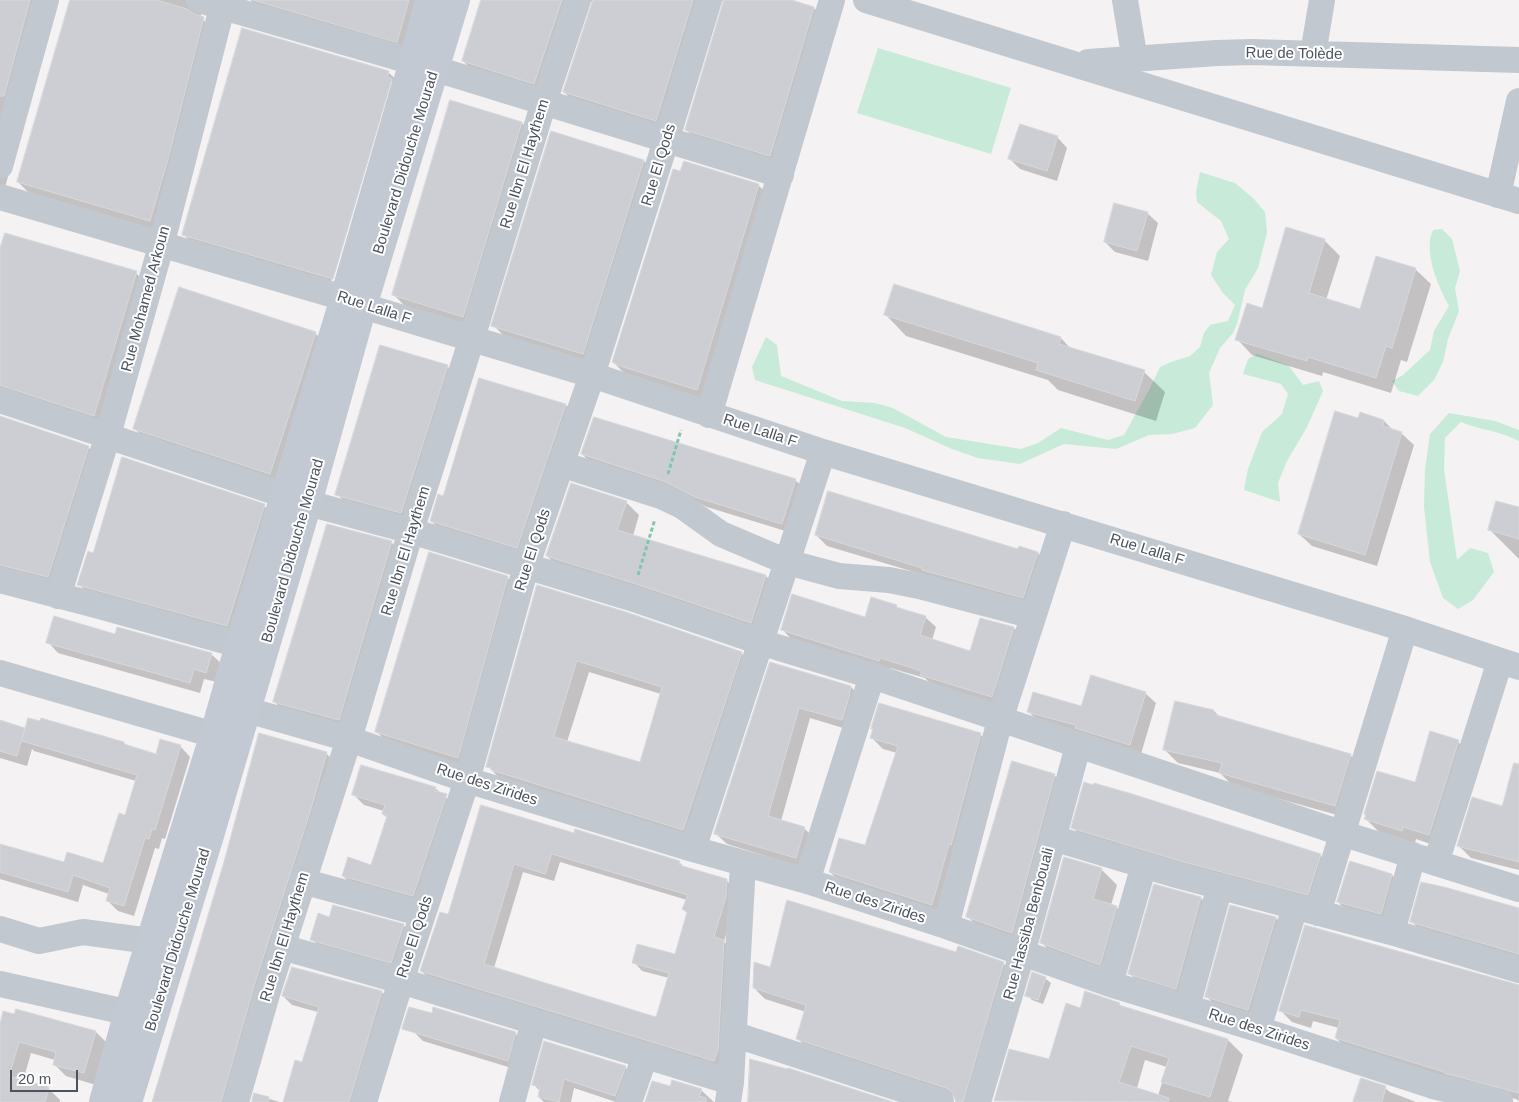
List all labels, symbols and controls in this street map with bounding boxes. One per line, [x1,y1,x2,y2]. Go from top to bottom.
street label: Rue de Tolède [1245,44,1343,64]
street label: Boulevard Didouche Mourad [370,69,442,257]
street label: Rue Ibn El Haythem [497,97,553,231]
street label: Rue El Qods [638,122,680,208]
street label: Rue Mohamed Arkoun [118,224,174,374]
street label: Rue Lalla F [335,288,413,328]
street label: Rue Lalla F [721,411,799,451]
street label: Boulevard Didouche Mourad [258,457,328,645]
street label: Rue Ibn El Haythem [378,484,434,618]
street label: Rue El Qods [511,507,555,593]
street label: Rue Lalla F [1108,530,1186,570]
street label: Rue des Zirides [434,760,540,810]
street label: Boulevard Didouche Mourad [142,846,214,1034]
street label: Rue Hassiba Benbouali [1000,846,1058,1002]
street label: Rue Ibn El Haythem [257,870,313,1004]
street label: Rue des Zirides [822,878,928,928]
street label: Rue El Qods [393,894,437,980]
street label: Rue des Zirides [1206,1005,1312,1055]
scale bar [12,1060,80,1092]
text: 20 m [18,1070,51,1087]

